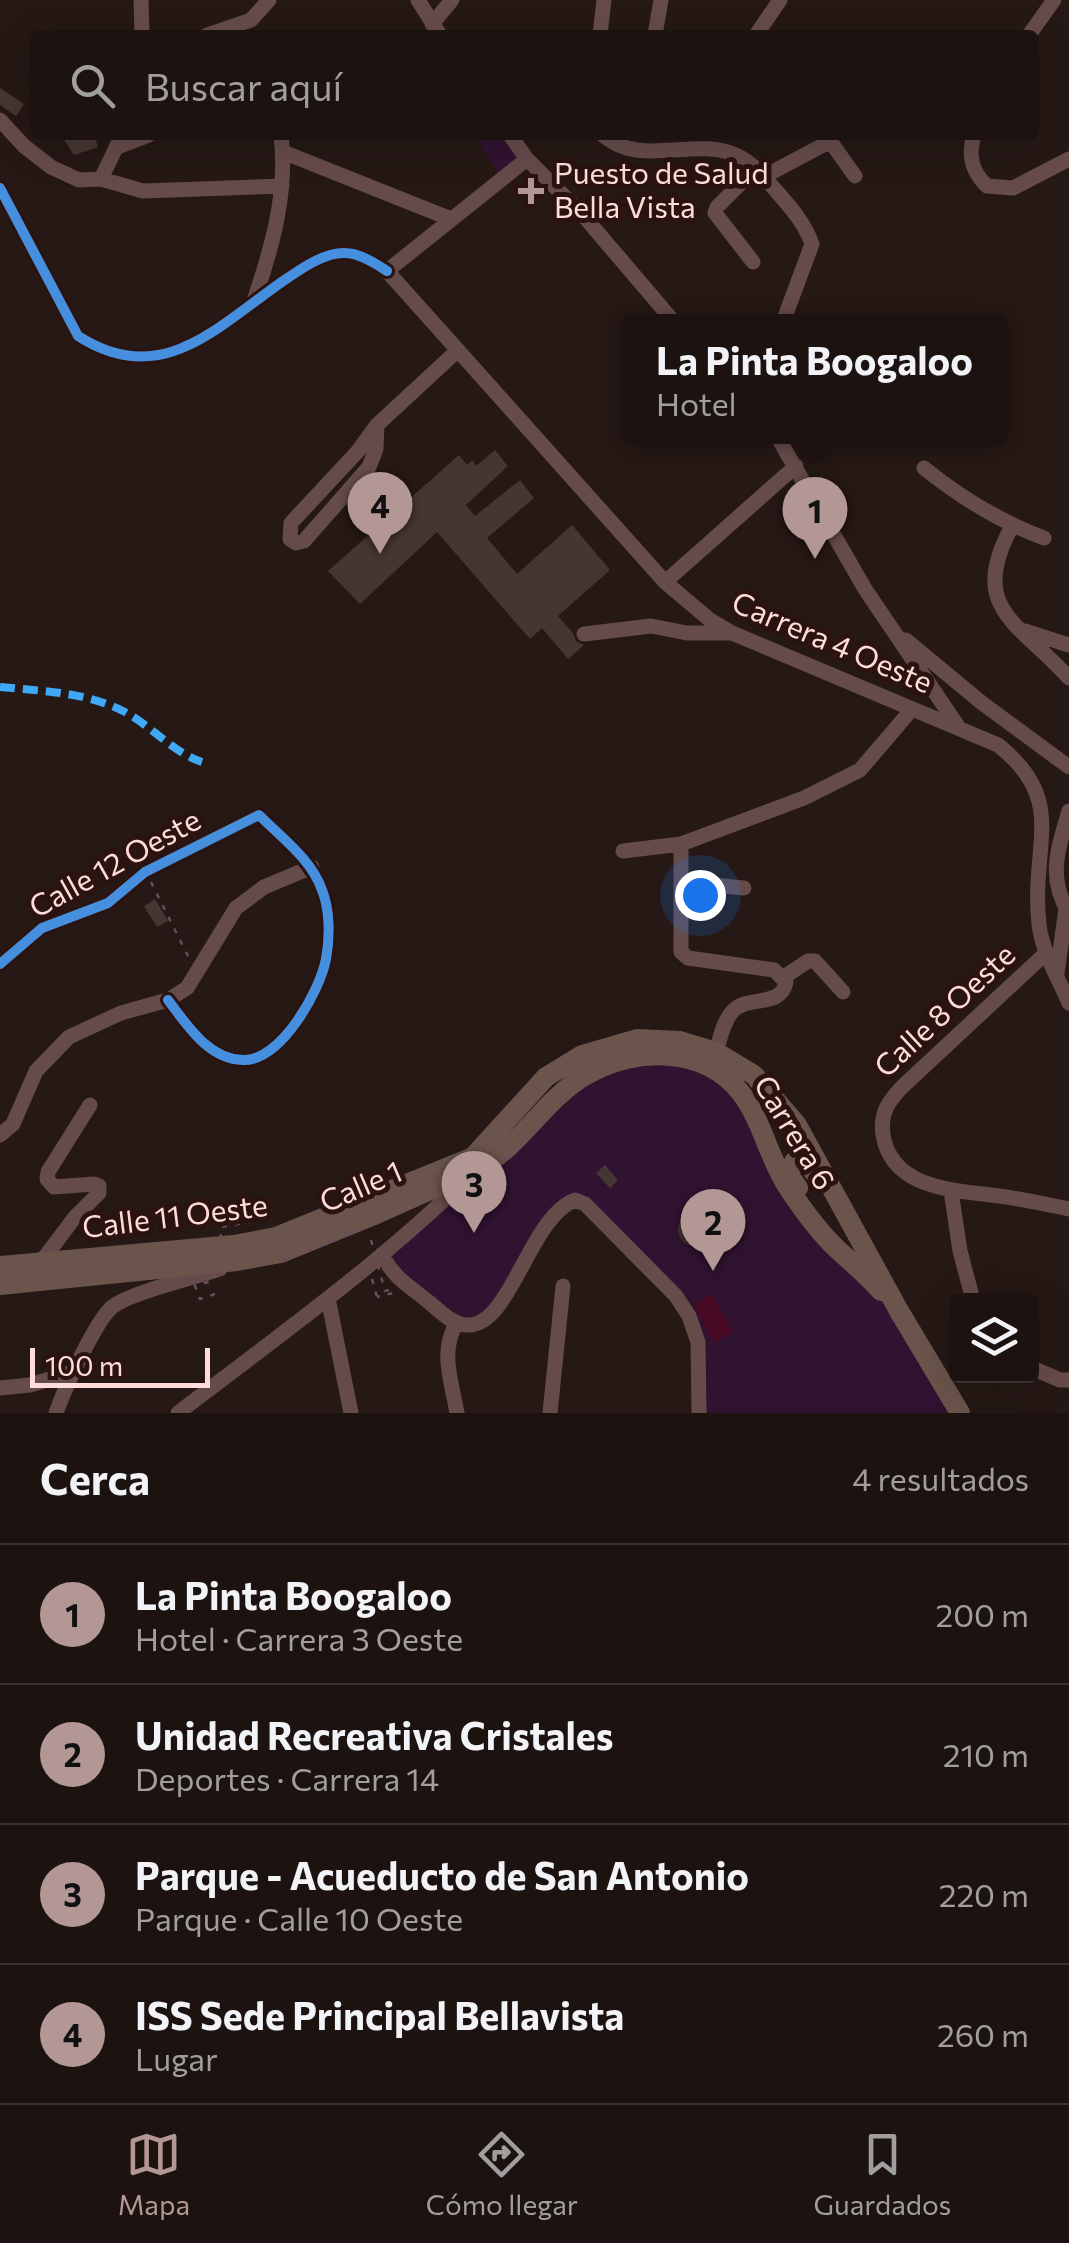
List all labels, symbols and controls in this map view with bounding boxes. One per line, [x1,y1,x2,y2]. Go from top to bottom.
search box [30,30,1039,140]
icon: search [65,58,120,113]
text: Buscar aquí [145,62,342,109]
place label: Puesto de Salud Bella Vista [554,153,769,224]
marker: Puesto de Salud Bella Vista [518,178,544,204]
popup [622,314,1007,444]
text: La Pinta Boogaloo [656,336,973,383]
text: Hotel [656,383,737,423]
pin: 4 [348,472,412,554]
pin: 1 [782,476,848,559]
street label: Carrera 4 Oeste [727,582,939,700]
street label: Calle 12 Oeste [22,800,206,924]
your location [675,870,726,921]
street label: Calle 8 Oeste [865,935,1021,1084]
street label: Carrera 6 [748,1068,845,1196]
pin: 3 [442,1150,506,1233]
street label: Calle 1 [313,1151,407,1219]
street label: Calle 11 Oeste [80,1185,269,1244]
pin: 2 [680,1188,746,1271]
map controls [949,1293,1039,1383]
button: layers [949,1293,1039,1383]
scale bar [30,1343,210,1388]
text: 100 m [45,1348,123,1382]
text: Cerca [40,1452,150,1504]
text: 4 resultados [852,1458,1029,1498]
text: La Pinta Boogaloo [135,1571,452,1618]
text: 1 [65,1594,80,1634]
text: 200 m [936,1594,1029,1634]
text: Hotel · Carrera 3 Oeste [135,1618,463,1658]
text: Unidad Recreativa Cristales [135,1711,614,1758]
text: 2 [63,1734,82,1774]
text: 210 m [943,1734,1029,1774]
text: Deportes · Carrera 14 [135,1758,439,1798]
text: Parque - Acueducto de San Antonio [135,1851,749,1898]
text: 3 [63,1874,82,1914]
text: 220 m [939,1874,1029,1914]
text: Parque · Calle 10 Oeste [135,1898,463,1938]
text: ISS Sede Principal Bellavista [135,1991,624,2038]
text: 4 [63,2014,82,2054]
text: 260 m [937,2014,1029,2054]
text: Lugar [135,2038,218,2078]
tab: Mapa [118,2127,190,2221]
tab: Cómo llegar [426,2127,578,2221]
tab: Guardados [814,2127,951,2221]

